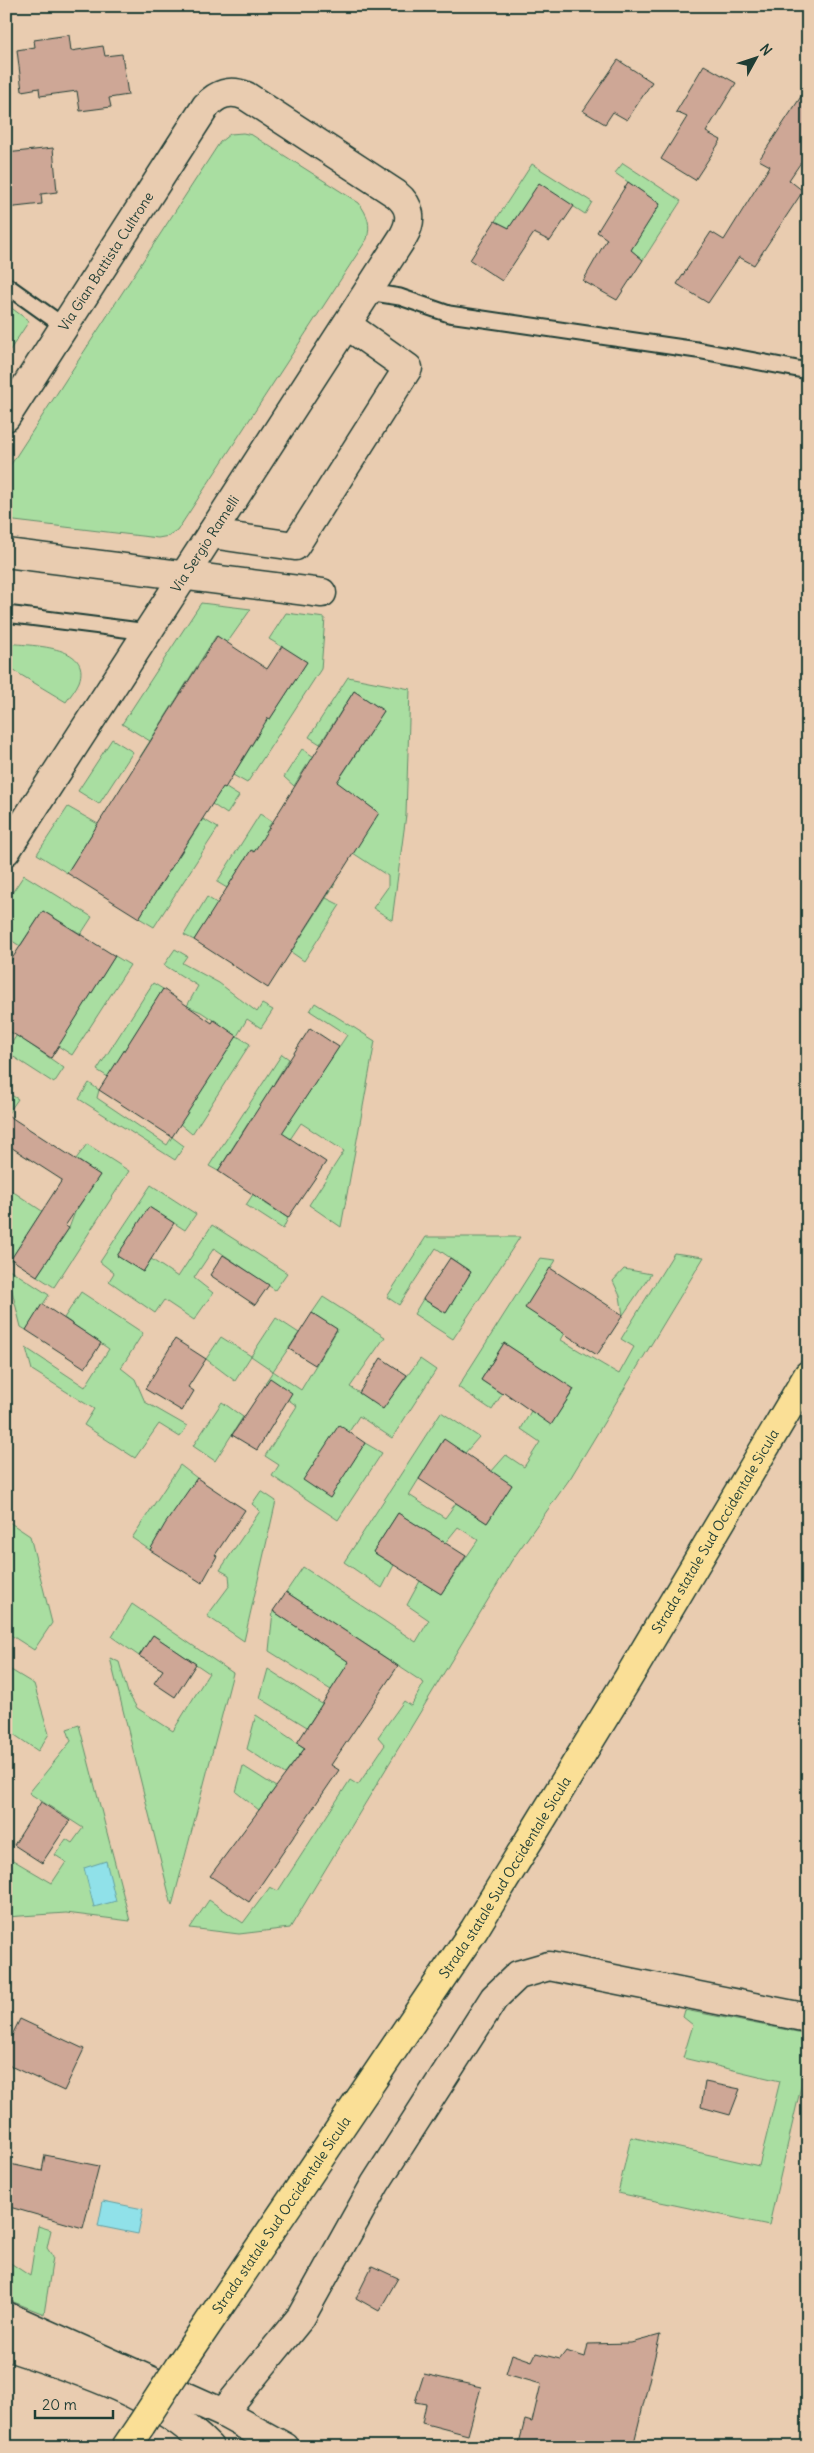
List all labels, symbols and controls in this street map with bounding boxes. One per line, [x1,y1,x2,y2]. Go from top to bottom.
north arrow [732,32,782,82]
text: N [756,40,776,59]
street label: Via Gian Battista Cultrone [55,188,158,335]
street label: Via Sergio Ramelli [167,492,243,596]
street label: Strada statale Sud Occidentale Sicula [648,1426,783,1637]
street label: Strada statale Sud Occidentale Sicula [435,1773,575,1982]
street label: Strada statale Sud Occidentale Sicula [208,2113,355,2317]
scale bar [35,2388,112,2420]
text: 20 m [42,2395,77,2414]

